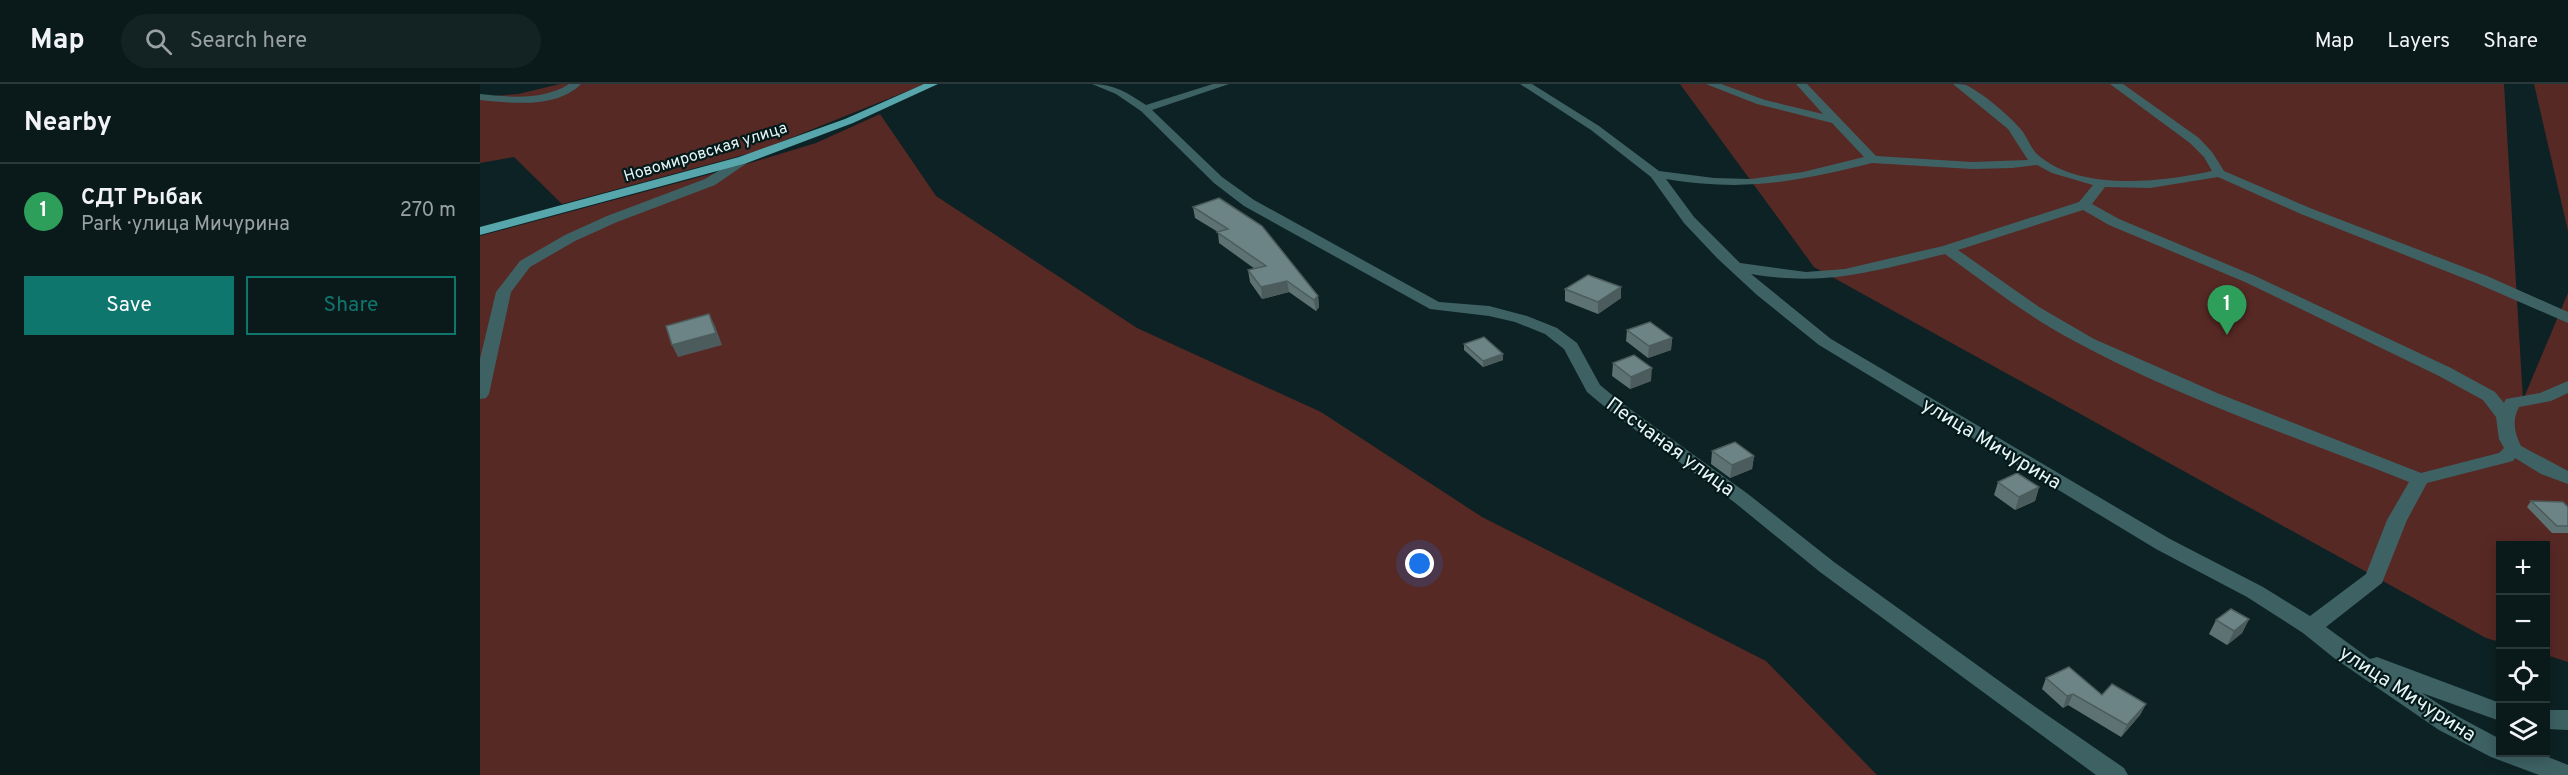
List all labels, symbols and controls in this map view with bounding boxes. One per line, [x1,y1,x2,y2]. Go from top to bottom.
search box [121,14,541,68]
text: Map [30,23,85,59]
icon: search [142,25,175,58]
text: Search here [190,28,307,55]
text: Map [2315,28,2354,55]
text: Layers [2387,28,2450,55]
text: Share [2483,28,2538,55]
text: Nearby [24,107,112,140]
street label: Новомировская улица [621,118,790,187]
text: СДТ Рыбак [81,185,203,212]
text: 1 [40,198,48,224]
text: 270 m [400,198,456,224]
text: Park · улица Мичурина [81,212,290,238]
button: Save [24,276,234,335]
button: Share [246,276,456,335]
pin: 1 [2208,286,2246,335]
street label: Песчаная улица [1600,392,1739,503]
street label: улица Мичурина [1917,393,2065,497]
map controls [2496,541,2550,757]
button: + [2496,541,2550,595]
your location [1405,549,1434,578]
button: − [2496,595,2550,649]
street label: улица Мичурина [2334,641,2480,749]
button: locate [2496,649,2550,703]
button: layers [2496,703,2550,757]

